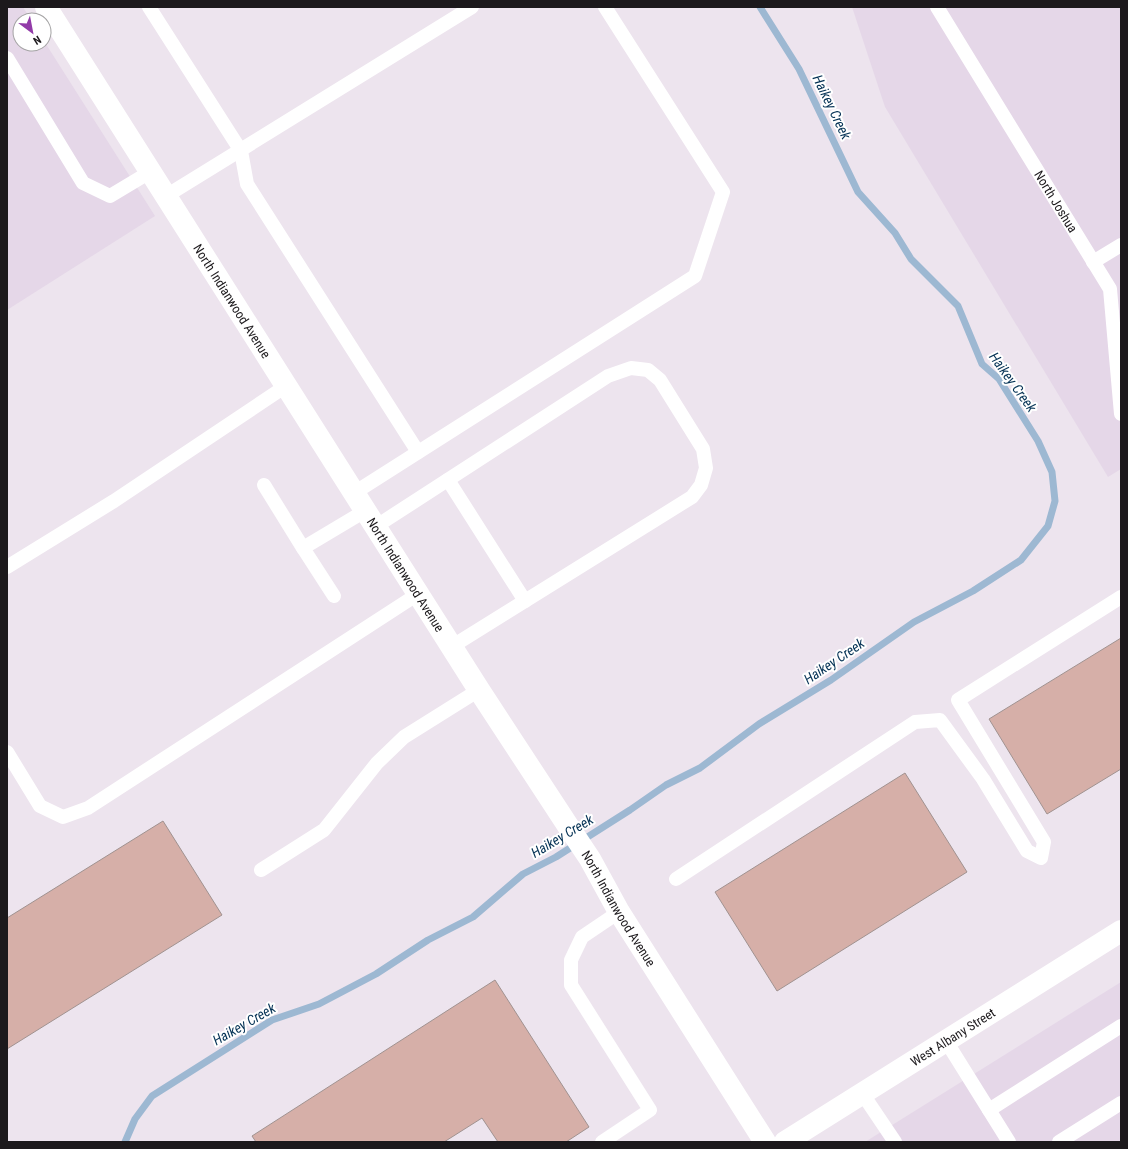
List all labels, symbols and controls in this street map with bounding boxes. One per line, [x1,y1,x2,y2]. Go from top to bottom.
north arrow [12,12,52,52]
text: N [31,33,43,47]
water label: Haikey Creek [810,72,855,143]
street label: North Joshua [1032,168,1081,235]
street label: North Indianwood Avenue [191,241,274,361]
water label: Haikey Creek [986,349,1040,416]
street label: North Indianwood Avenue [364,515,447,634]
water label: Haikey Creek [801,634,868,687]
water label: Haikey Creek [528,811,597,861]
street label: North Indianwood Avenue [579,847,659,969]
water label: Haikey Creek [210,999,279,1048]
street label: West Albany Street [908,1004,998,1069]

